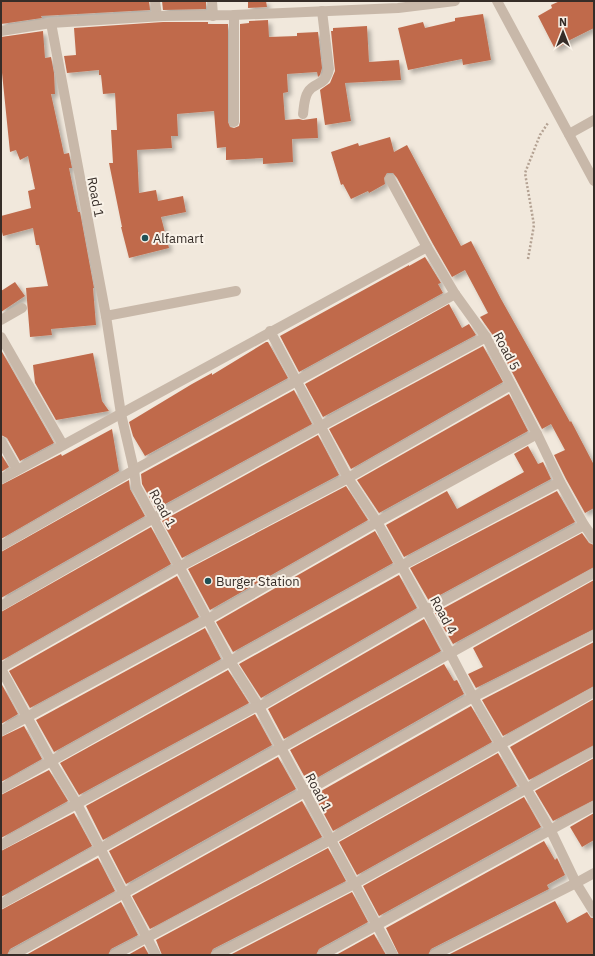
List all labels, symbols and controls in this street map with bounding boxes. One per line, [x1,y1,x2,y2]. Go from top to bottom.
north arrow [543,12,583,52]
text: N [559,15,567,29]
street label: Road 1 [83,175,108,219]
place label: Alfamart [153,230,204,247]
marker: Alfamart [140,233,150,243]
street label: Road 5 [489,329,524,373]
street label: Road 1 [145,486,180,530]
place label: Burger Station [216,573,300,590]
marker: Burger Station [203,576,213,586]
street label: Road 4 [426,593,461,637]
street label: Road 1 [301,770,336,814]

